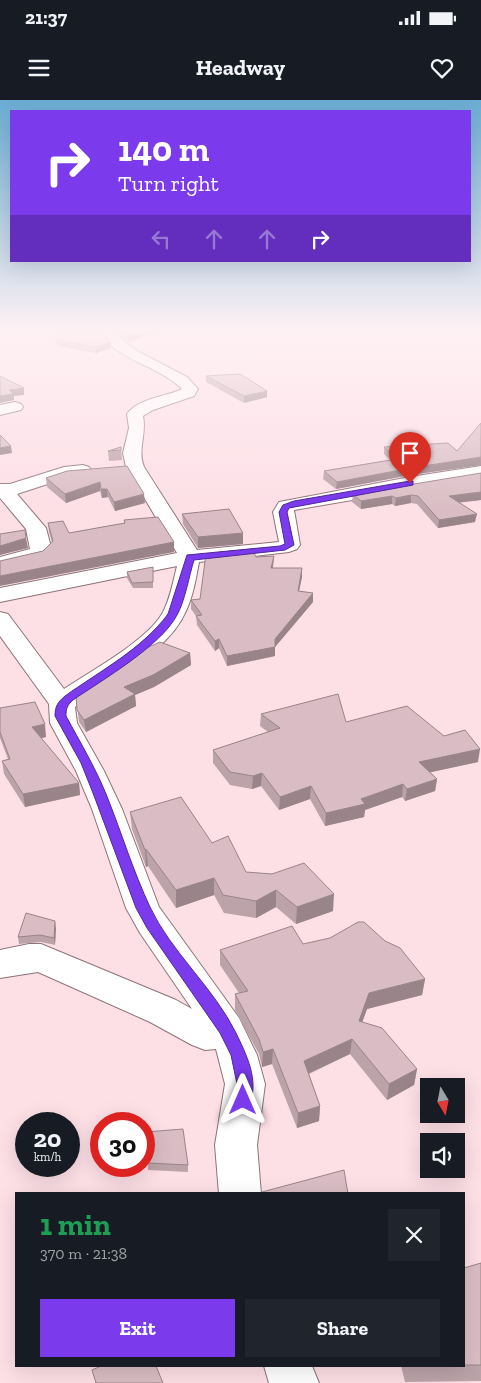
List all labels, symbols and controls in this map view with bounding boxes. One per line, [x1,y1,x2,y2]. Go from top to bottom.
text: 21:37 [25,6,67,29]
icon: menu [25,54,53,82]
text: Headway [196,54,285,81]
icon: heart [428,54,456,82]
text: 140 m [118,128,209,170]
icon: right [35,130,100,195]
text: Turn right [118,170,219,197]
icon: left [147,225,175,253]
icon: ahead [200,225,228,253]
icon: ahead [253,225,281,253]
icon: right [306,225,334,253]
pin [389,432,431,483]
icon: arrive [396,439,424,467]
position arrow [216,1073,268,1125]
north arrow [420,1078,465,1122]
map controls [420,1078,465,1178]
speed limit sign: 30 [90,1112,155,1177]
text: 20 [34,1123,61,1153]
button: sound [420,1133,465,1178]
text: km/h [34,1150,61,1164]
text: 1 min [40,1207,111,1243]
button: close [388,1209,440,1261]
text: 370 m · 21:38 [40,1244,127,1263]
button: Exit [40,1299,235,1357]
button: Share [245,1299,440,1357]

